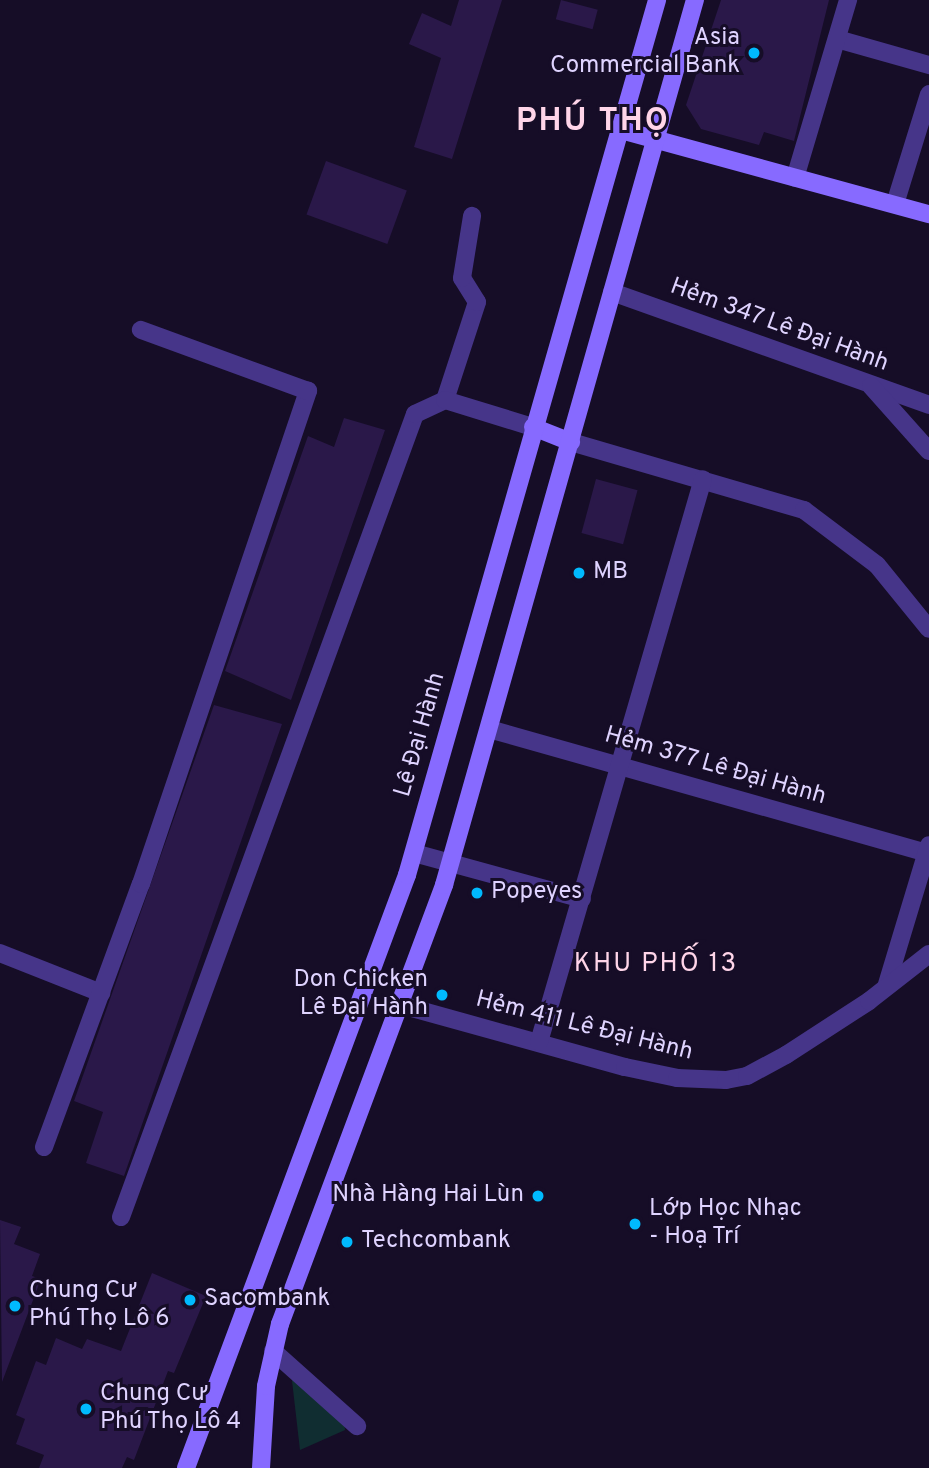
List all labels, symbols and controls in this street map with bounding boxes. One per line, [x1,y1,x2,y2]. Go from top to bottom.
place label: Asia Commercial Bank [550,25,740,81]
marker: Asia Commercial Bank [746,45,762,61]
district label: PHÚ THỌ [517,103,669,141]
street label: Hẻm 347 Lê Đại Hành [665,273,893,379]
place label: MB [593,559,628,587]
marker: MB [571,565,587,581]
street label: Lê Đại Hành [389,669,453,801]
street label: Hẻm 377 Lê Đại Hành [600,721,830,813]
place label: Popeyes [491,879,582,907]
marker: Popeyes [469,885,485,901]
district label: KHU PHỐ 13 [575,949,737,981]
place label: Don Chicken Lê Đại Hành [294,967,428,1023]
street label: Hẻm 411 Lê Đại Hành [472,986,696,1068]
marker: Don Chicken Lê Đại Hành [434,987,450,1003]
place label: Nhà Hàng Hai Lùn [332,1182,524,1210]
marker: Nhà Hàng Hai Lùn [530,1188,546,1204]
place label: Lớp Học Nhạc - Hoạ Trí [649,1196,802,1252]
marker: Lớp Học Nhạc - Hoạ Trí [627,1216,643,1232]
place label: Techcombank [361,1228,511,1256]
marker: Techcombank [339,1234,355,1250]
place label: Chung Cư Phú Thọ Lô 6 [29,1278,170,1334]
place label: Sacombank [204,1286,330,1314]
marker: Sacombank [182,1292,198,1308]
marker: Chung Cư Phú Thọ Lô 6 [7,1298,23,1314]
place label: Chung Cư Phú Thọ Lô 4 [100,1381,242,1437]
marker: Chung Cư Phú Thọ Lô 4 [78,1401,94,1417]

